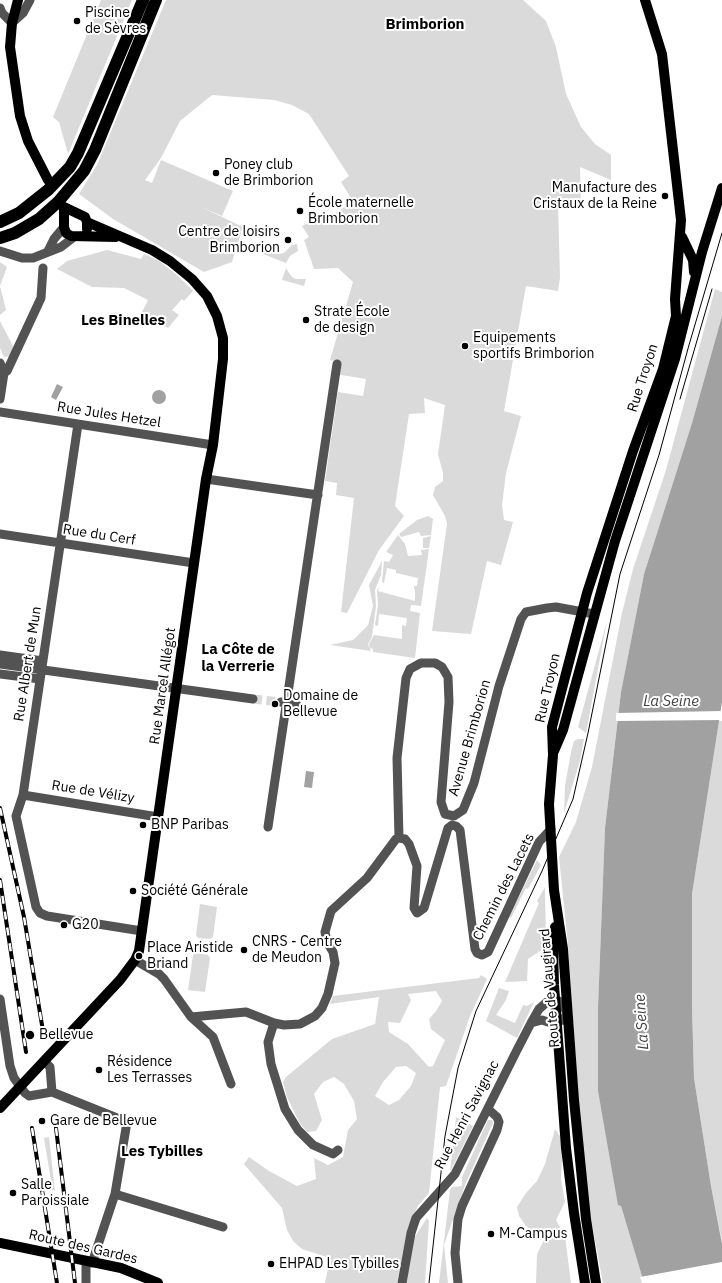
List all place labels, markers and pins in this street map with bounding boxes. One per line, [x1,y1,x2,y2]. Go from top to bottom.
place label: Piscine de Sèvres [85,5,146,38]
marker: Piscine de Sèvres [72,16,82,26]
place label: Poney club de Brimborion [224,157,314,190]
marker: Poney club de Brimborion [211,168,221,178]
place label: Manufacture des Cristaux de la Reine [533,180,657,212]
marker: Manufacture des Cristaux de la Reine [660,191,670,201]
place label: École maternelle Brimborion [308,195,414,228]
marker: École maternelle Brimborion [295,206,305,216]
place label: Centre de loisirs Brimborion [178,224,280,256]
marker: Centre de loisirs Brimborion [283,235,293,245]
place label: Strate École de design [314,304,390,336]
marker: Strate École de design [301,315,311,325]
place label: Equipements sportifs Brimborion [473,330,594,362]
marker: Equipements sportifs Brimborion [460,341,470,351]
place label: Domaine de Bellevue [283,688,358,720]
marker: Domaine de Bellevue [270,699,280,709]
place label: BNP Paribas [151,817,229,833]
marker: BNP Paribas [138,820,148,830]
place label: Société Générale [141,883,248,899]
marker: Société Générale [128,886,138,896]
place label: G20 [72,917,99,933]
marker: G20 [59,920,69,930]
place label: CNRS - Centre de Meudon [252,934,342,966]
place label: Place Aristide Briand [147,940,233,972]
marker: CNRS - Centre de Meudon [239,945,249,955]
marker: Place Aristide Briand [134,951,144,961]
place label: Bellevue [39,1027,93,1043]
marker: Bellevue [24,1029,36,1041]
place label: Résidence Les Terrasses [107,1054,192,1086]
marker: Résidence Les Terrasses [94,1065,104,1075]
place label: Gare de Bellevue [50,1113,157,1129]
marker: Gare de Bellevue [37,1116,47,1126]
place label: Salle Paroissiale [21,1177,89,1210]
marker: Salle Paroissiale [8,1188,18,1198]
place label: M-Campus [499,1226,567,1242]
marker: M-Campus [486,1229,496,1239]
place label: EHPAD Les Tybilles [279,1256,399,1272]
marker: EHPAD Les Tybilles [266,1259,276,1269]

